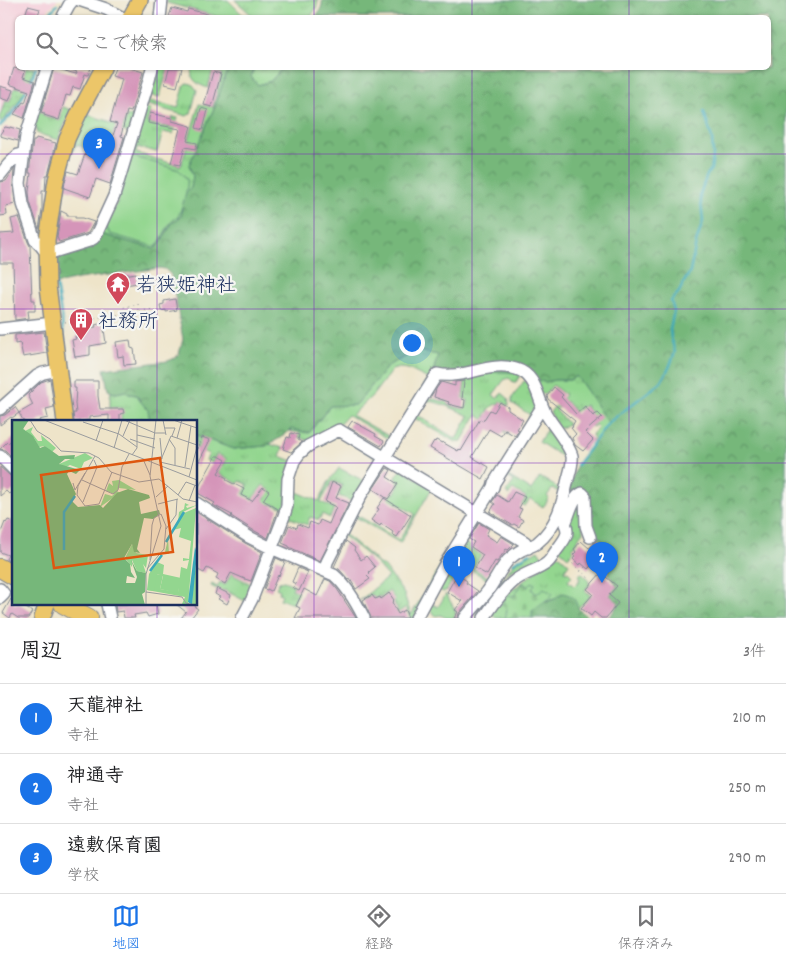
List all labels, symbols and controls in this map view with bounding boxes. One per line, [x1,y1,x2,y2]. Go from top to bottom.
search box [15,15,771,70]
icon: search [33,29,61,57]
text: ここで検索 [73,32,168,59]
pin: 3 [83,128,115,169]
temple icon: 若狭姫神社 [105,271,131,305]
place label: 若狭姫神社 [136,273,236,301]
building icon: 社務所 [68,307,94,341]
place label: 社務所 [98,309,158,337]
your location [399,330,425,356]
inset map [12,420,198,606]
pin: 2 [586,542,618,583]
pin: 1 [443,546,475,587]
text: 周辺 [20,638,62,668]
text: 3件 [743,641,766,664]
text: 天龍神社 [67,694,143,721]
text: 1 [34,707,38,730]
text: 210 m [732,707,766,730]
text: 寺社 [67,725,99,748]
text: 神通寺 [67,764,124,791]
text: 2 [33,777,40,800]
text: 250 m [728,777,766,800]
text: 寺社 [67,795,99,818]
text: 遠敷保育園 [67,834,162,861]
text: 3 [32,847,40,870]
text: 290 m [728,847,766,870]
text: 学校 [67,865,99,888]
tab: 地図 [112,902,140,955]
tab: 経路 [365,902,393,955]
tab: 保存済み [618,902,674,955]

